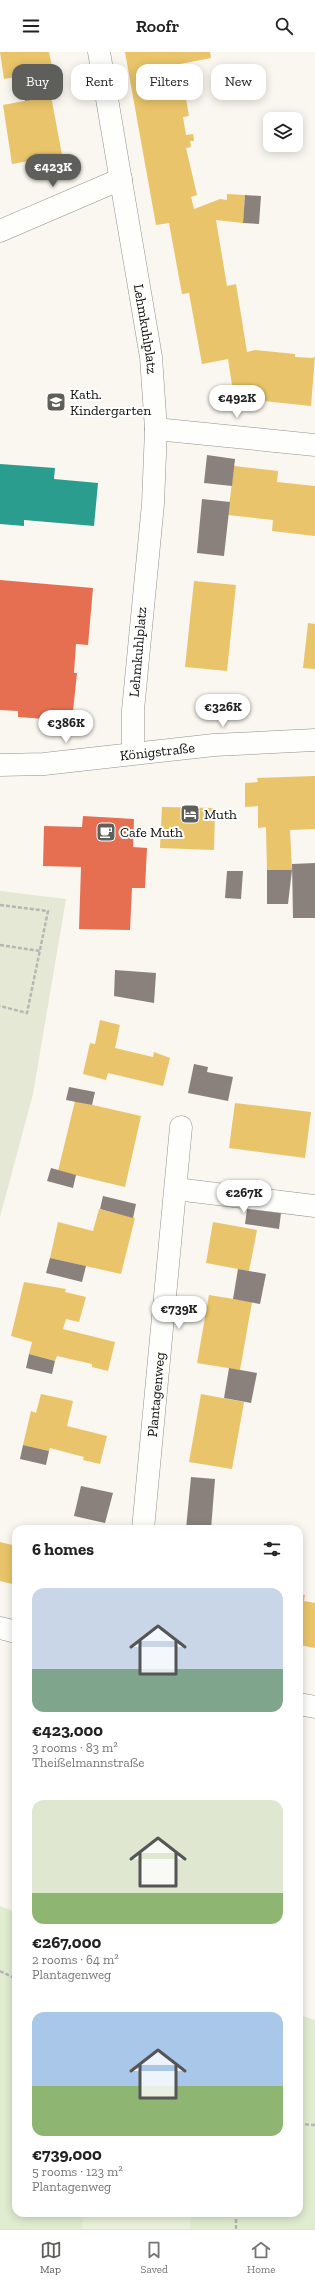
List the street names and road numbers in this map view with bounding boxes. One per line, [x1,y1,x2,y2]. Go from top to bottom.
street label: Lehmkuhlplatz [130,283,161,375]
street label: Lehmkuhlplatz [126,606,150,698]
street label: Königstraße [119,739,196,764]
street label: Plantagenweg [143,1351,168,1438]

